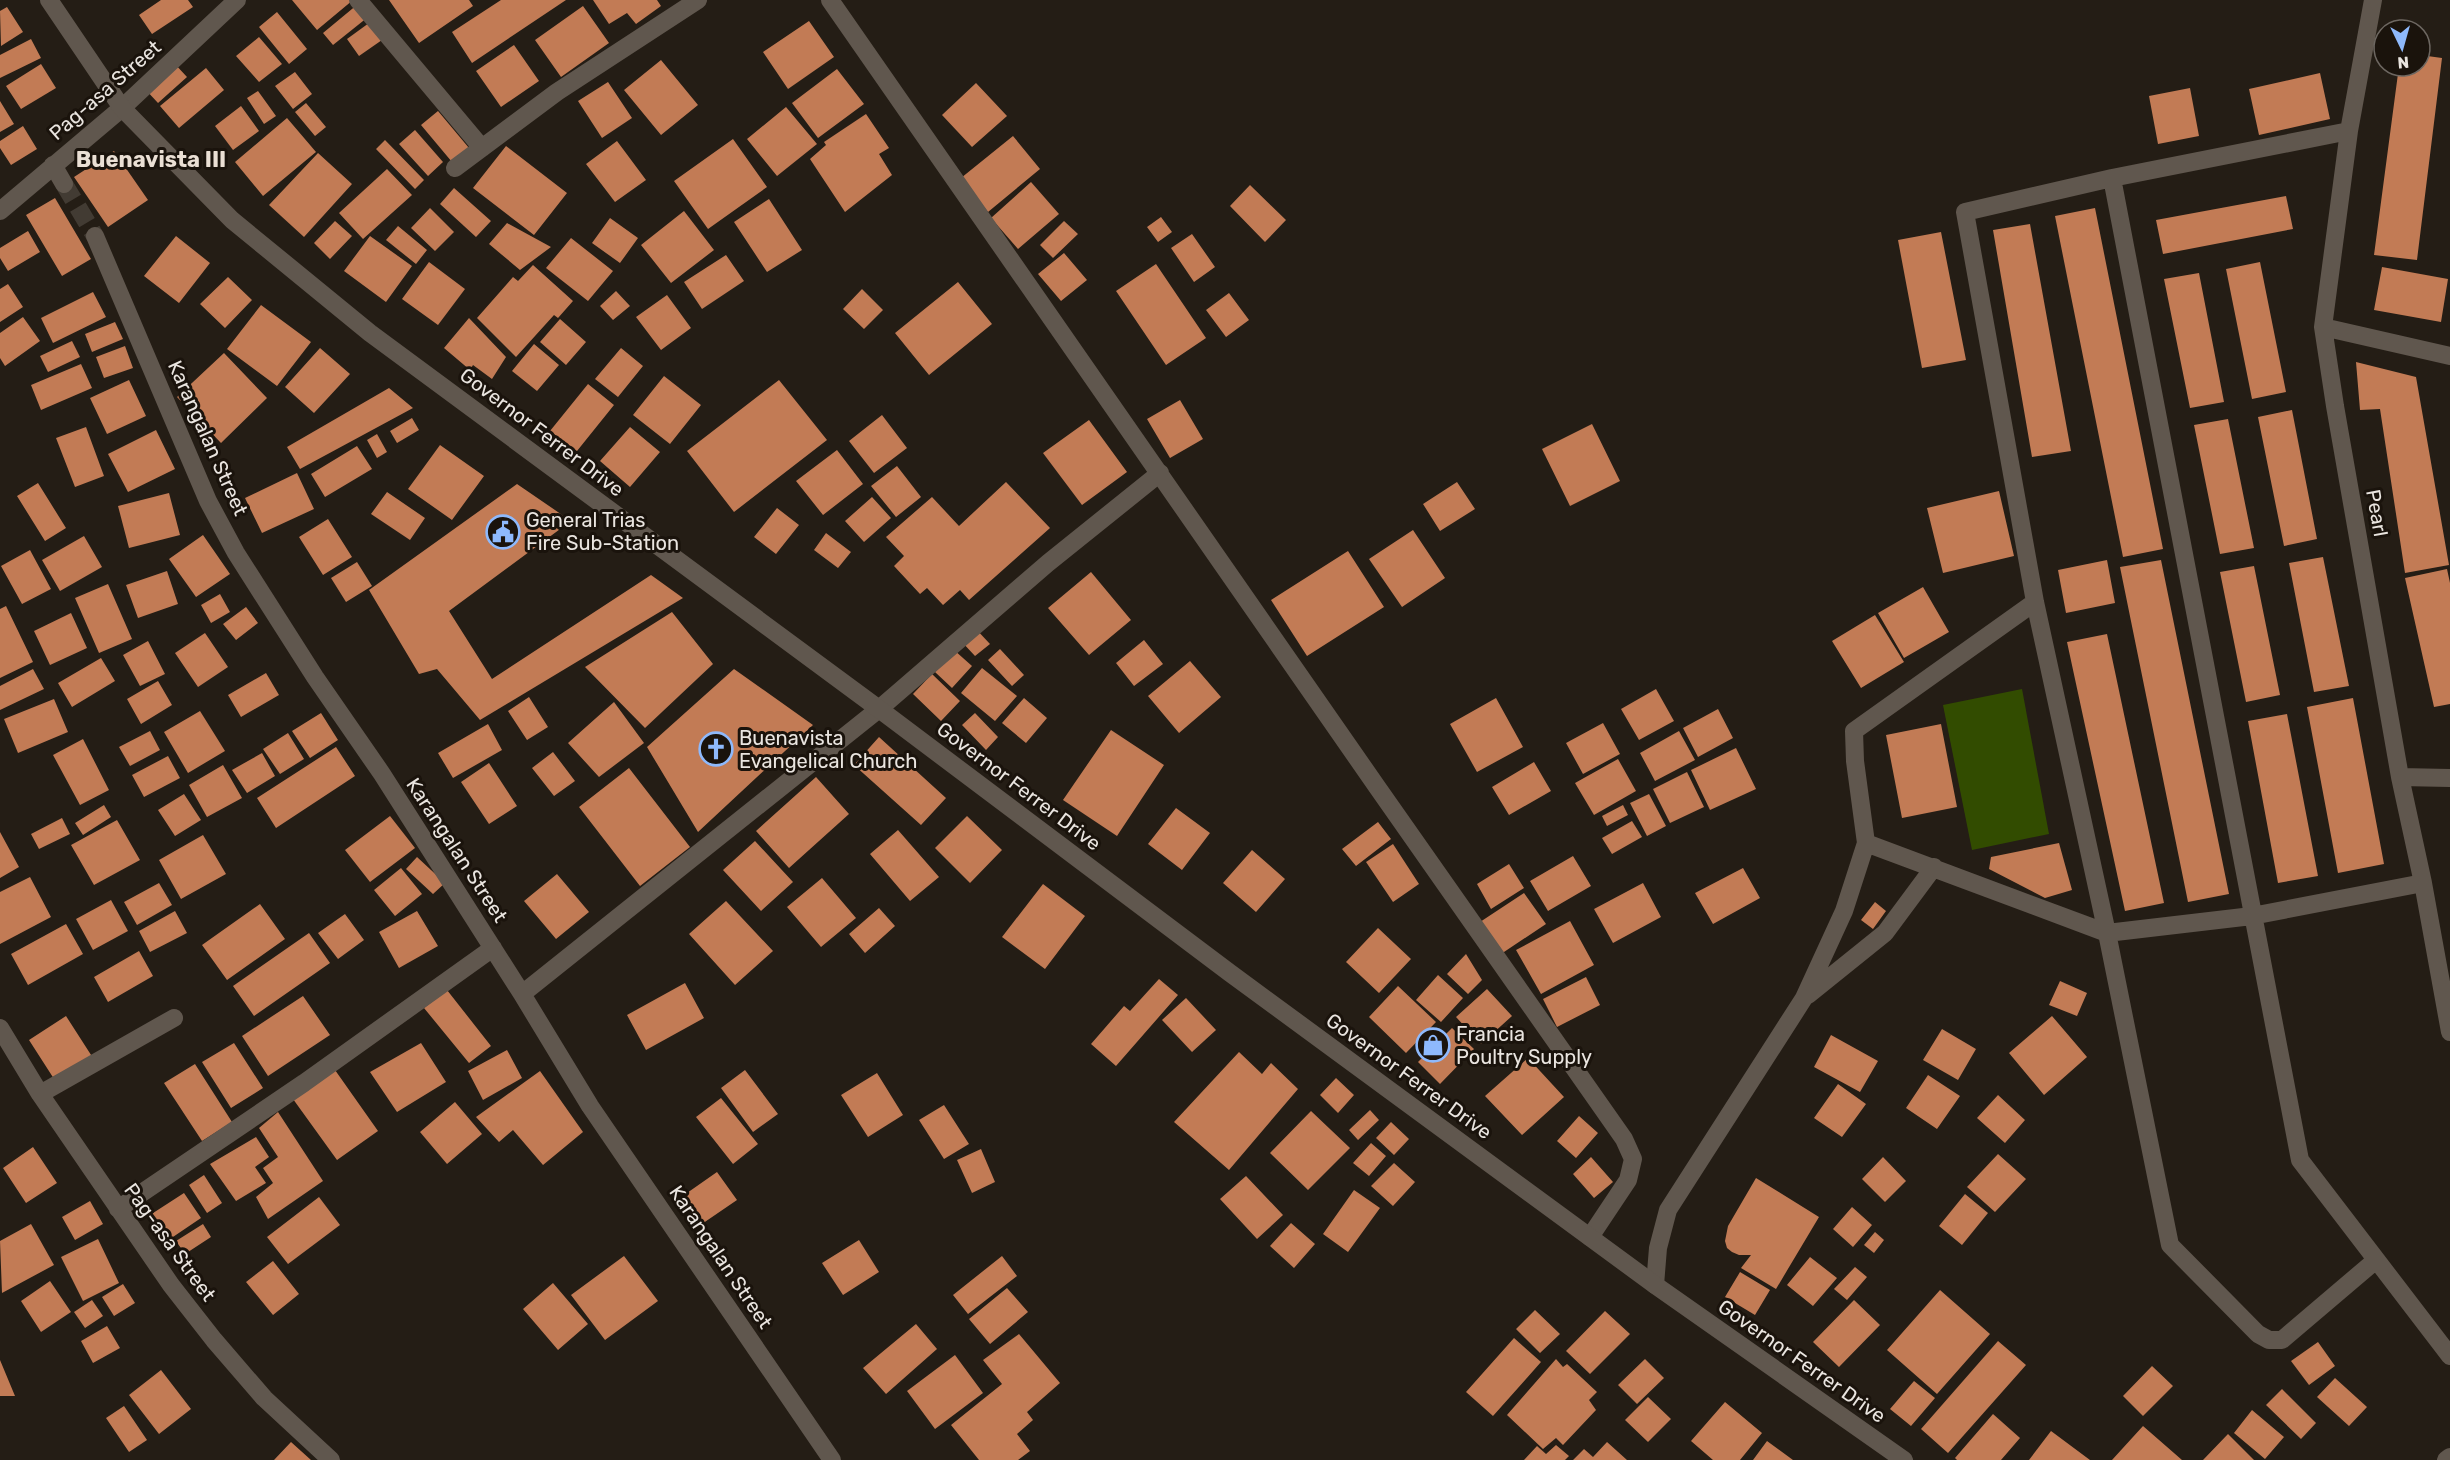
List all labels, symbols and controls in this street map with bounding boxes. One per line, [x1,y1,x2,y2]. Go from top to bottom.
north arrow [2372,18,2432,78]
street label: Pag-asa Street [44,35,166,145]
text: N [2397,52,2410,72]
district label: Buenavista III [76,146,226,173]
street label: Karangalan Street [163,357,253,519]
street label: Governor Ferrer Drive [455,363,629,501]
street label: Pearl [2361,488,2393,538]
place label: General Trias Fire Sub-Station [526,508,679,555]
public building icon: General Trias Fire Sub-Station [485,514,521,550]
street label: Governor Ferrer Drive [932,717,1106,855]
place label: Buenavista Evangelical Church [739,726,918,773]
church icon: Buenavista Evangelical Church [698,731,734,767]
street label: Karangalan Street [401,773,513,927]
street label: Governor Ferrer Drive [1321,1008,1497,1144]
place label: Francia Poultry Supply [1456,1022,1592,1069]
shop icon: Francia Poultry Supply [1415,1027,1451,1063]
street label: Pag-asa Street [119,1178,221,1306]
street label: Karangalan Street [664,1181,778,1333]
street label: Governor Ferrer Drive [1714,1294,1890,1428]

